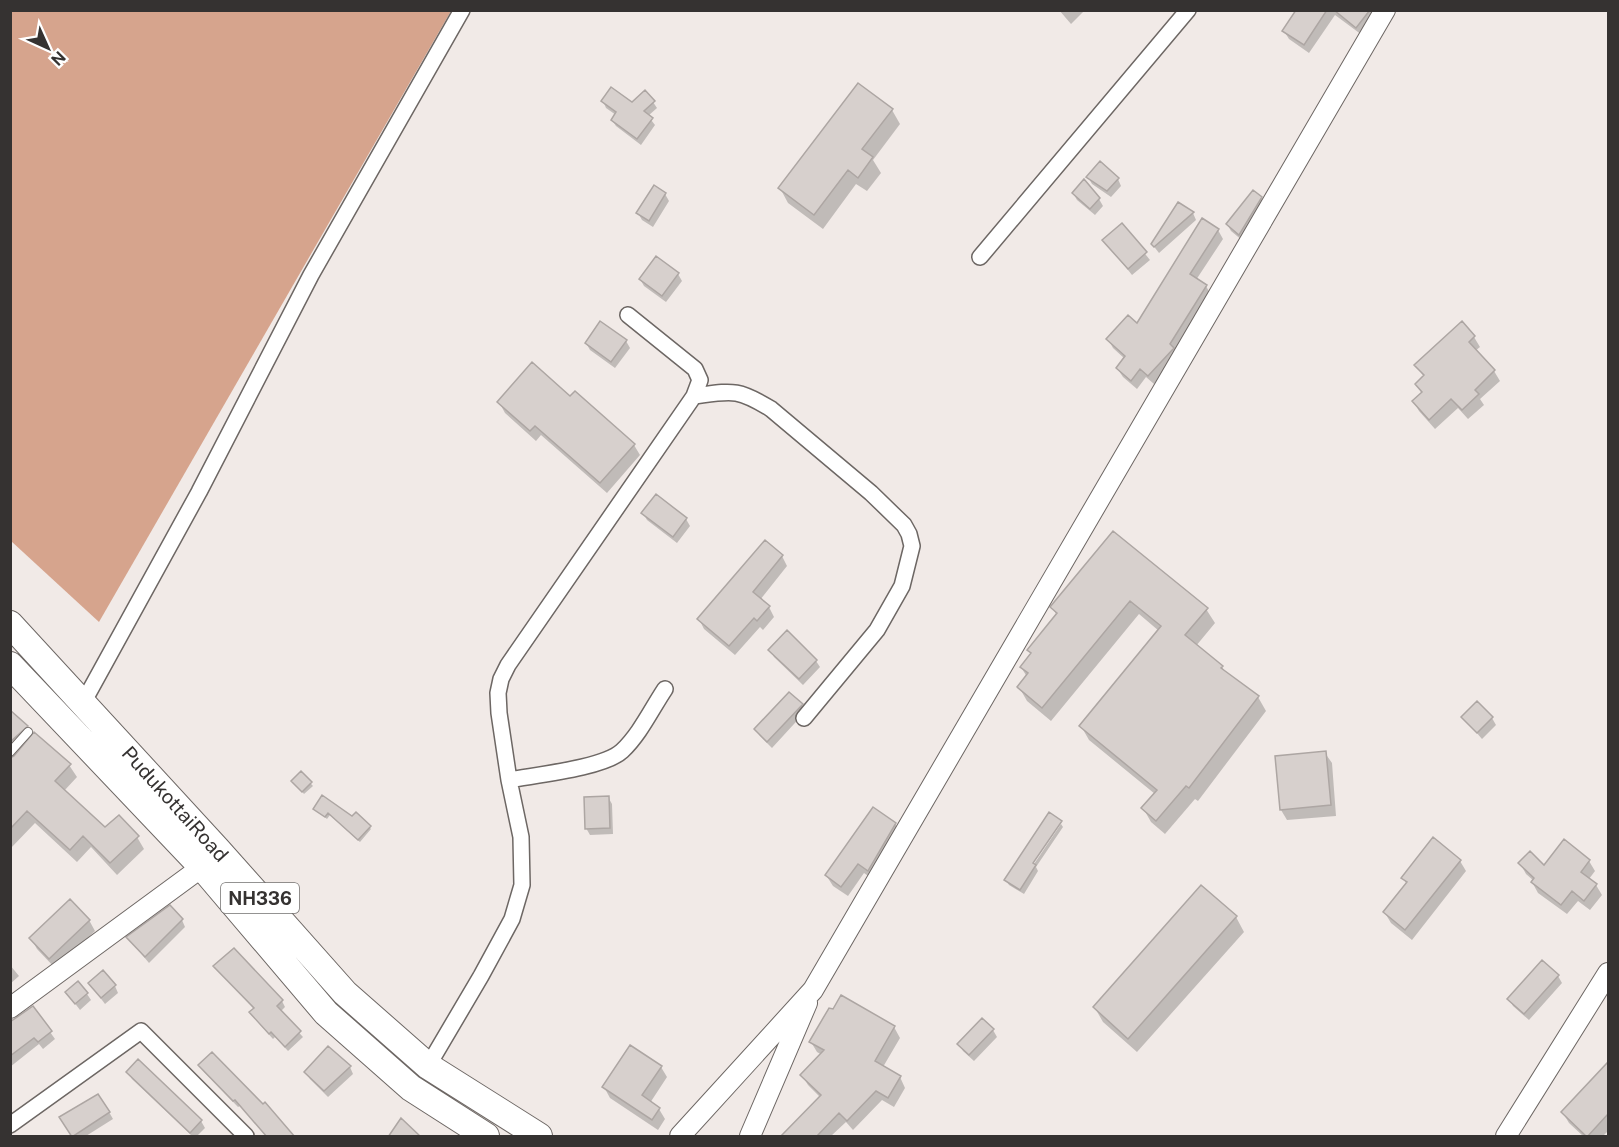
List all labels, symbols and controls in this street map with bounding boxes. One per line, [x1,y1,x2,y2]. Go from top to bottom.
north arrow [18,18,78,78]
text: N [47,47,69,69]
street label: PudukottaiRoad [117,741,233,867]
road number: NH336 [221,883,299,913]

